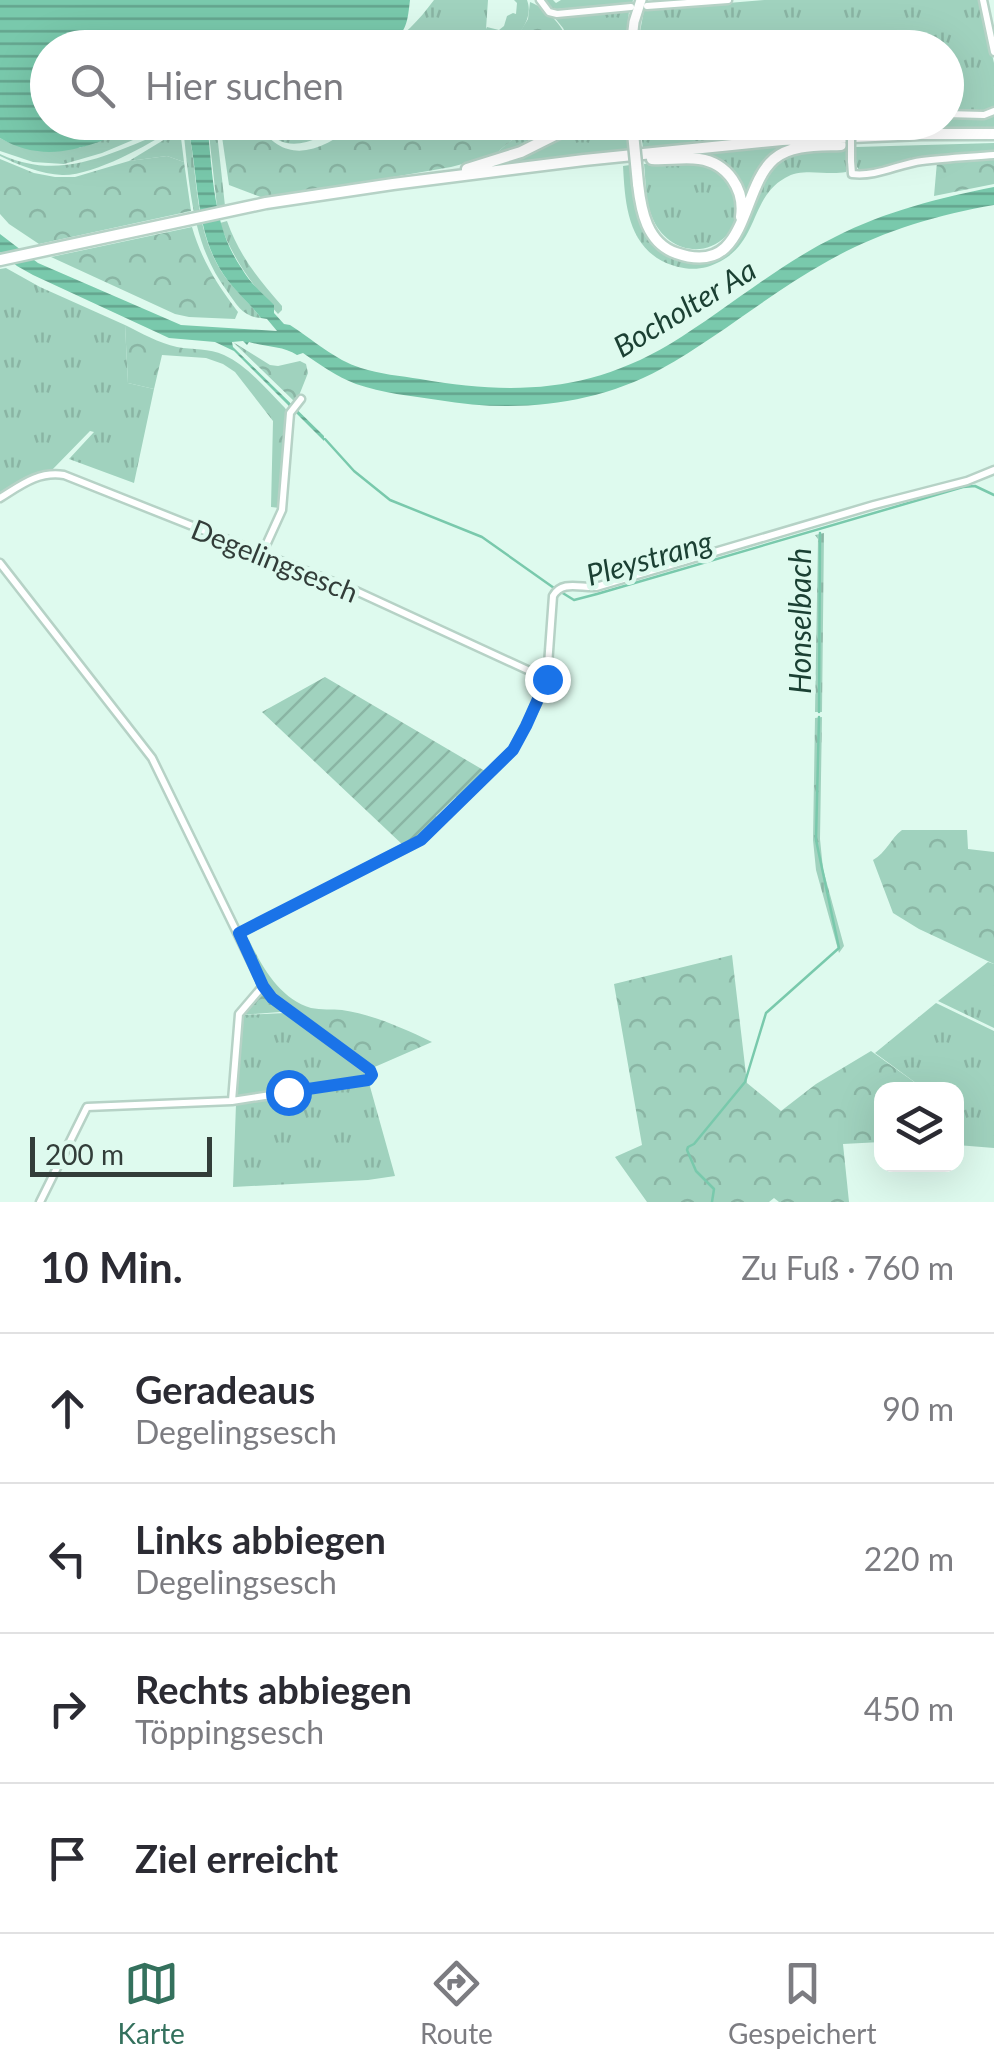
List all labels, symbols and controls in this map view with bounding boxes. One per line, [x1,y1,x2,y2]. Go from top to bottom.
search box [30,30,964,140]
icon: search [65,58,120,113]
text: Hier suchen [145,62,344,108]
water label: Bocholter Aa [606,250,762,364]
street label: Degelingsesch [187,511,363,609]
water label: Pleystrang [582,522,717,592]
water label: Honselbach [781,548,817,694]
route end [525,657,571,703]
route start [266,1070,312,1116]
map controls [874,1082,964,1172]
button: layers [874,1082,964,1172]
scale bar [30,1132,212,1176]
text: 200 m [45,1137,124,1171]
text: 10 Min. [40,1242,183,1292]
text: Zu Fuß · 760 m [741,1248,954,1287]
text: Geradeaus [135,1366,315,1412]
icon: ahead [40,1381,95,1436]
text: 90 m [882,1389,954,1428]
text: Degelingsesch [135,1412,337,1451]
text: Links abbiegen [135,1516,386,1562]
icon: left [40,1531,95,1586]
text: 220 m [864,1539,954,1578]
text: Degelingsesch [135,1562,337,1601]
text: Rechts abbiegen [135,1666,412,1712]
icon: right [40,1681,95,1736]
text: 450 m [864,1689,954,1728]
text: Töppingsesch [135,1712,324,1751]
icon: arrive [40,1831,95,1886]
text: Ziel erreicht [135,1835,338,1881]
tab: Karte [118,1956,185,2050]
tab: Route [420,1956,493,2050]
tab: Gespeichert [728,1956,876,2050]

